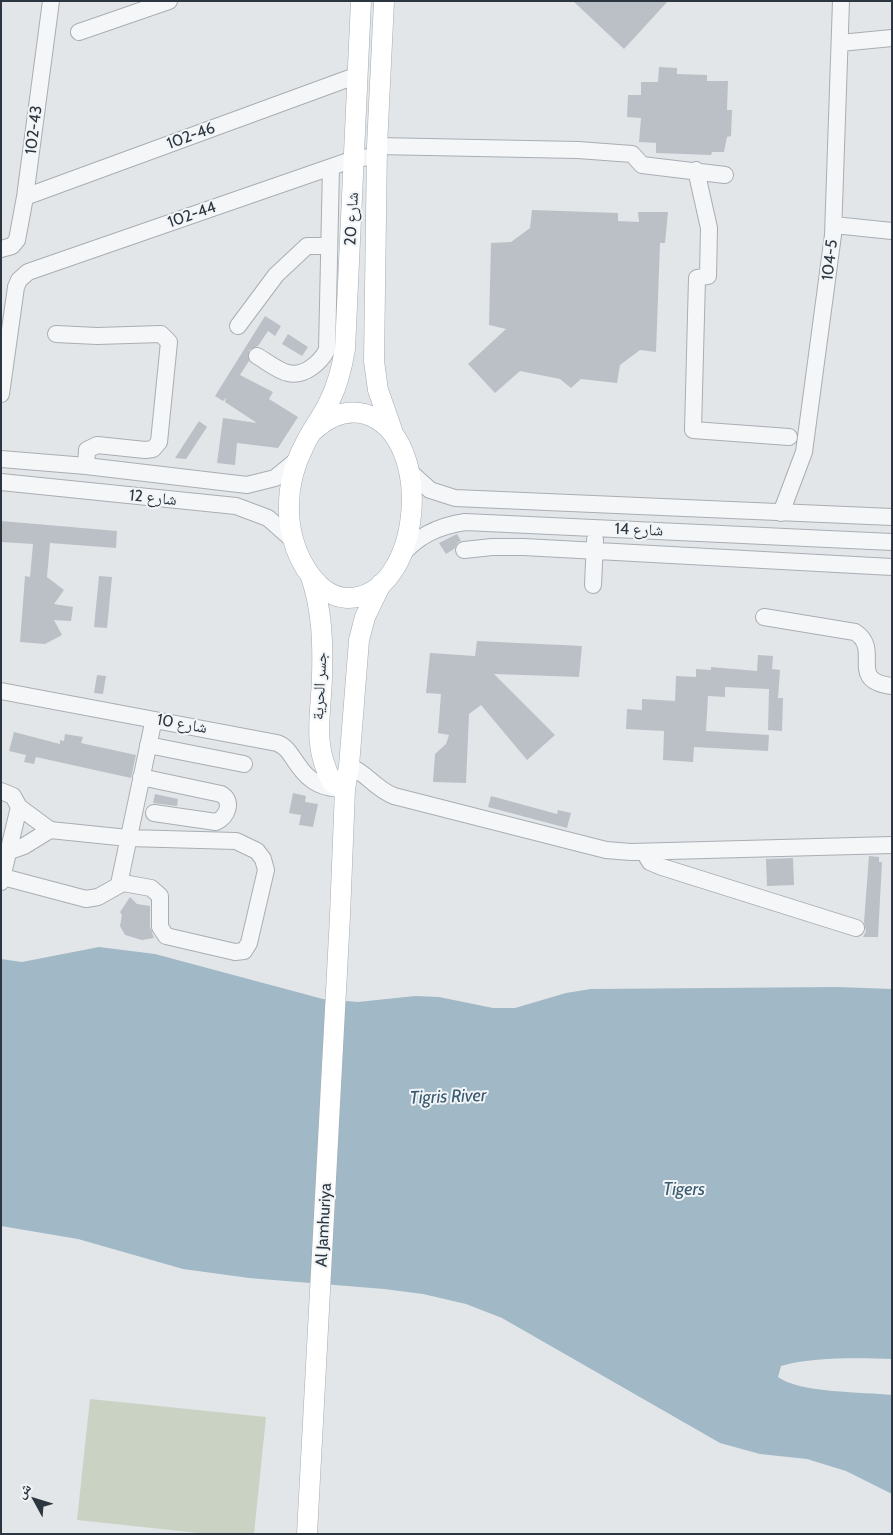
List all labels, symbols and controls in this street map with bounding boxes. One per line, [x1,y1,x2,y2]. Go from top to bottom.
street label: 102-43 [21,104,47,156]
street label: 102-46 [164,118,218,154]
street label: شارع 20 [341,192,363,246]
street label: 102-44 [165,198,219,232]
street label: 104-5 [818,238,842,282]
street label: شارع 12 [128,486,178,510]
street label: شارع 14 [614,520,664,540]
street label: جسر الحرية [309,652,331,720]
street label: شارع 10 [156,710,208,738]
water label: Tigris River [409,1085,487,1109]
water label: Tigers [663,1179,705,1201]
street label: Al Jamhuriya [312,1183,336,1267]
north arrow [10,1475,60,1525]
text: ش [12,1479,35,1502]

